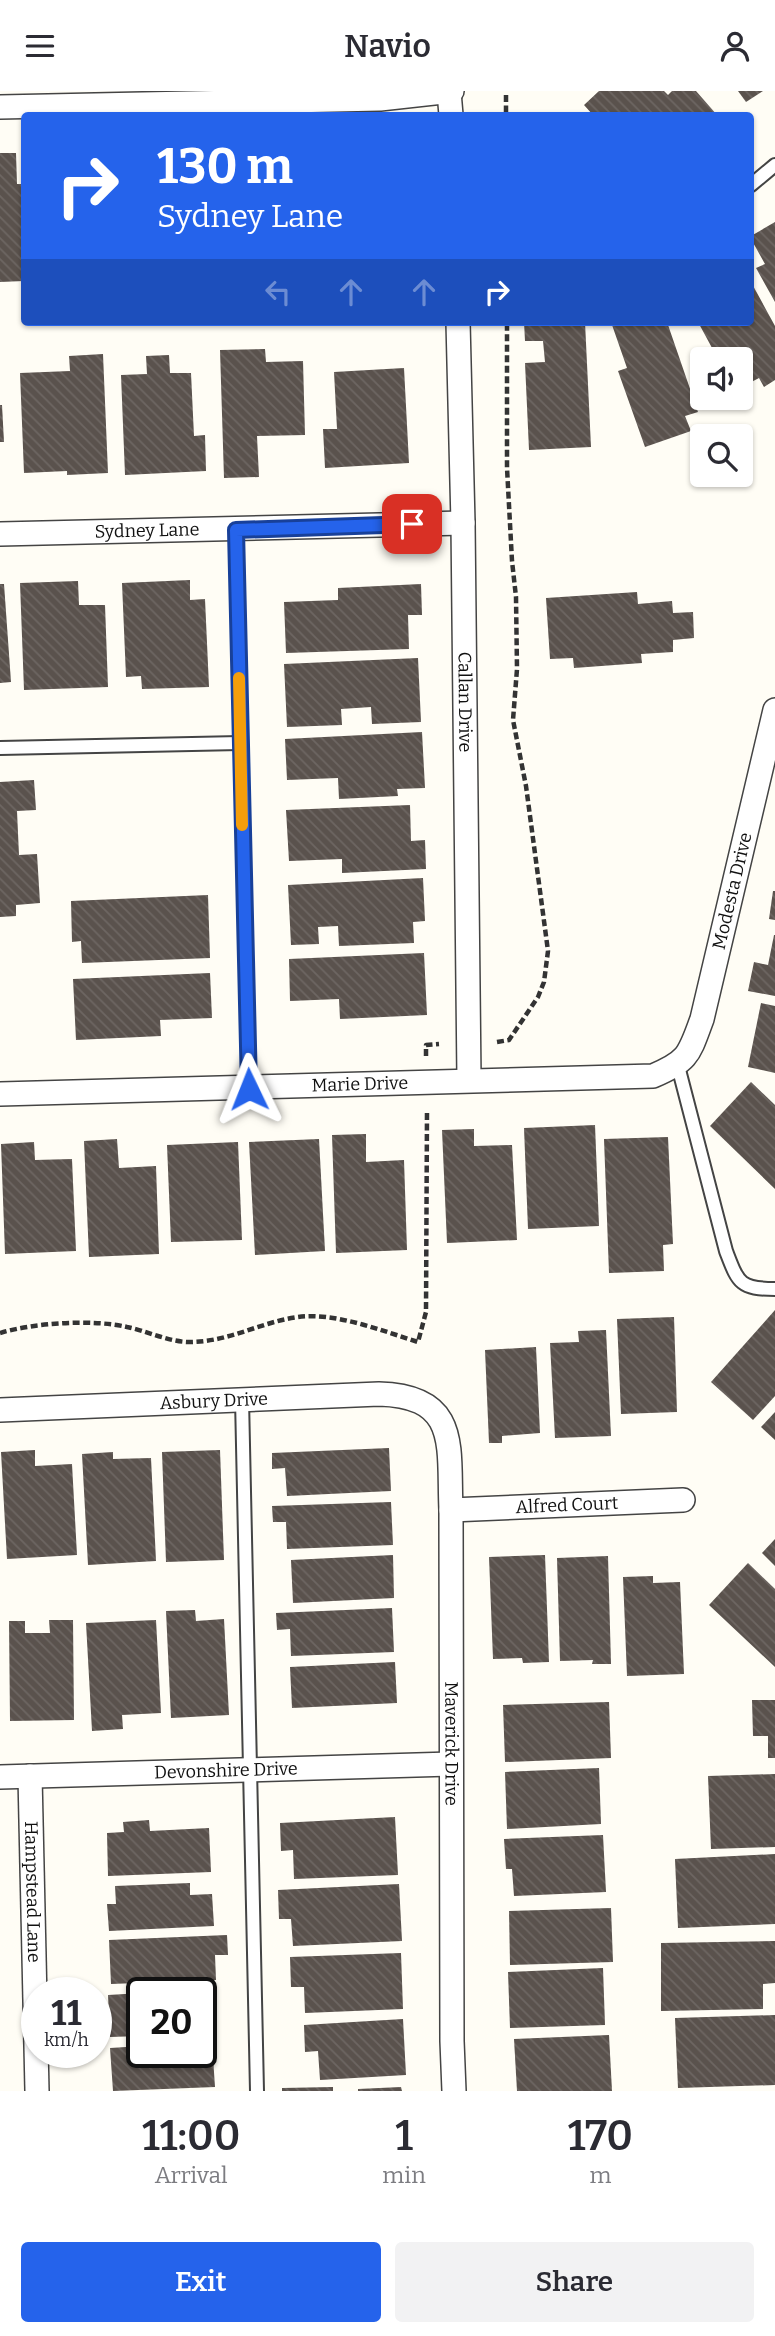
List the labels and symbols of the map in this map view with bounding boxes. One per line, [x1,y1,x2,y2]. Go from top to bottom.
pin [382,494,442,554]
street label: Sydney Lane [94,518,200,543]
street label: Callan Drive [453,652,476,752]
street label: Modesta Drive [708,830,757,952]
position arrow [212,1052,286,1126]
street label: Marie Drive [311,1072,408,1096]
street label: Asbury Drive [159,1388,268,1414]
street label: Alfred Court [515,1492,619,1518]
street label: Maverick Drive [440,1681,463,1806]
street label: Devonshire Drive [154,1757,298,1784]
street label: Hampstead Lane [20,1821,45,1963]
speed limit sign: 20 [126,1977,217,2068]

